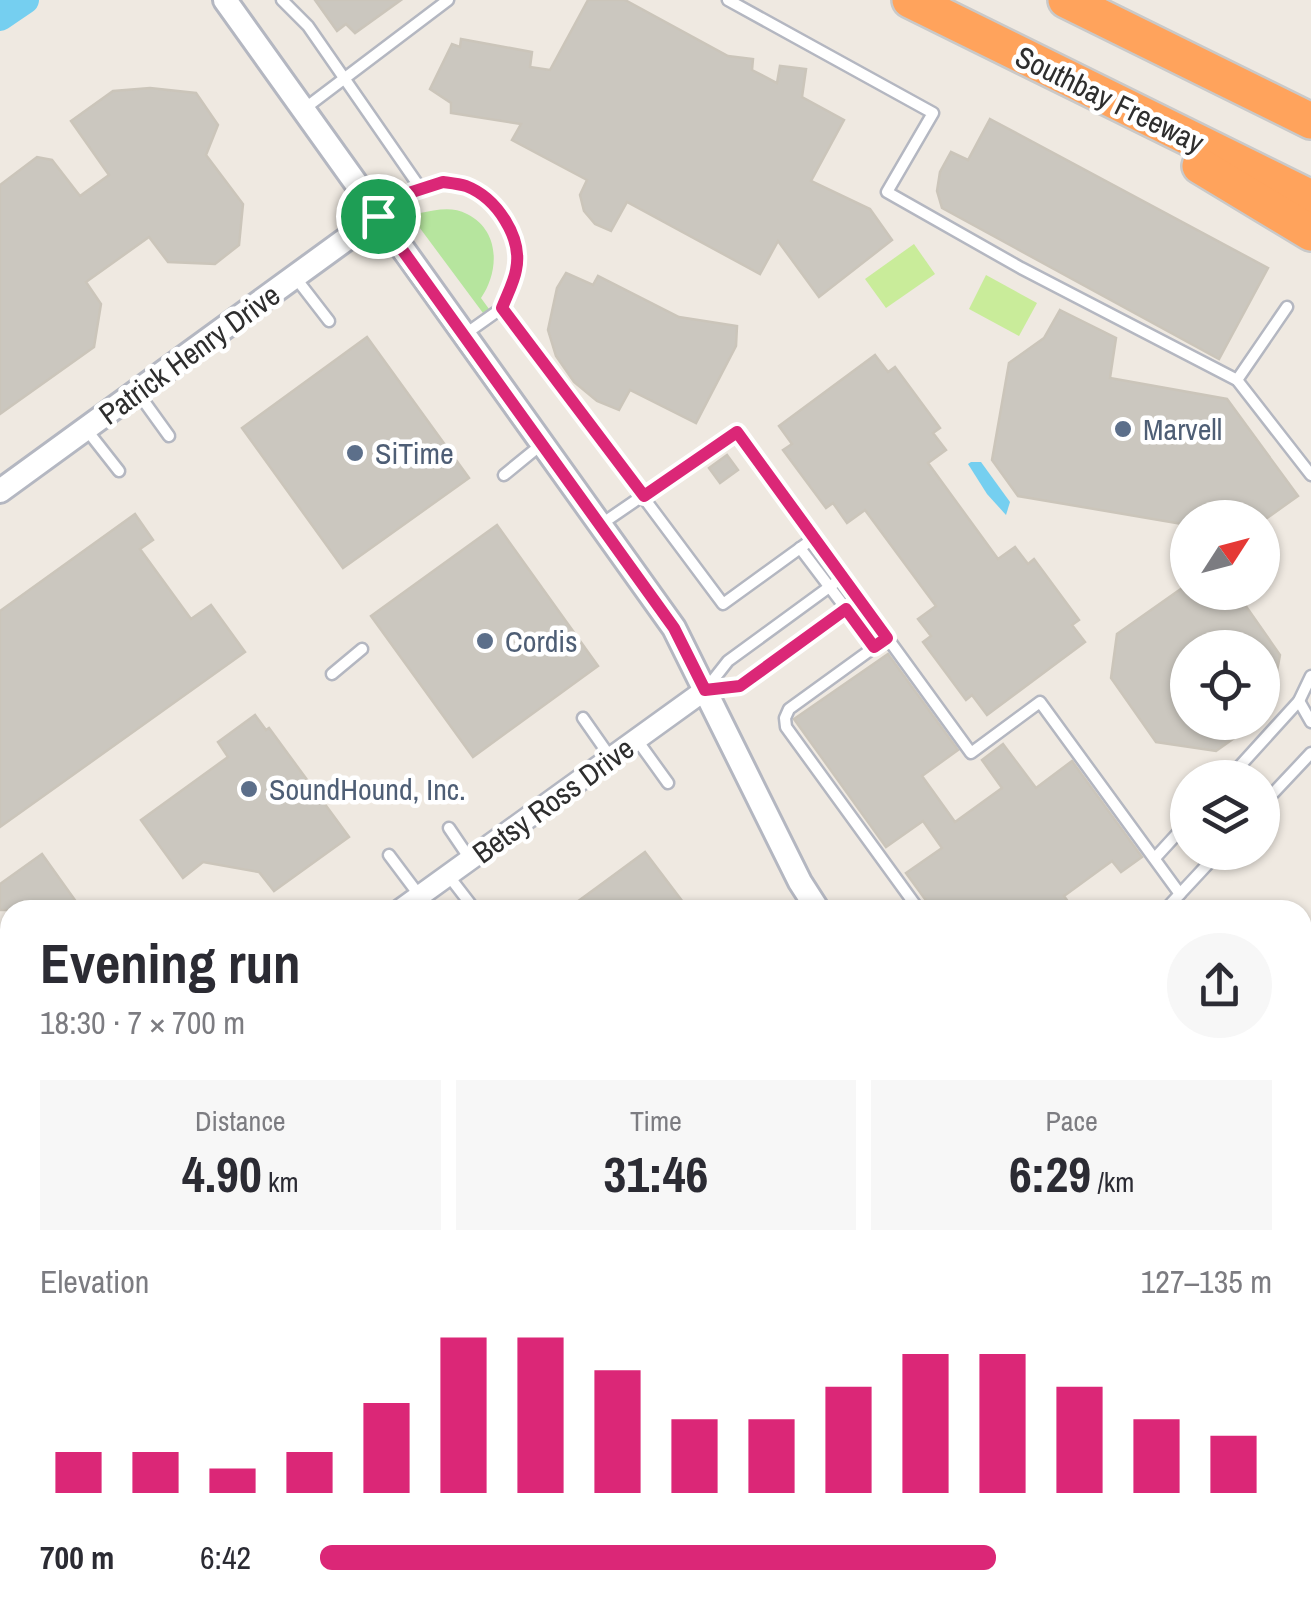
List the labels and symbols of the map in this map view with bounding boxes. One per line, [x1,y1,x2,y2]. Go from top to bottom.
street label: Southbay Freeway [1009,36,1212,162]
pin [336,174,421,259]
street label: Patrick Henry Drive [90,275,288,433]
place label: Marvell [1143,409,1222,449]
marker: Marvell [1112,418,1134,440]
place label: SiTime [375,433,454,473]
marker: SiTime [344,442,366,464]
north arrow [1170,500,1280,610]
place label: Cordis [505,621,577,661]
marker: Cordis [474,630,496,652]
street label: Betsy Ross Drive [464,728,642,872]
place label: SoundHound, Inc. [269,769,466,809]
marker: SoundHound, Inc. [238,778,260,800]

